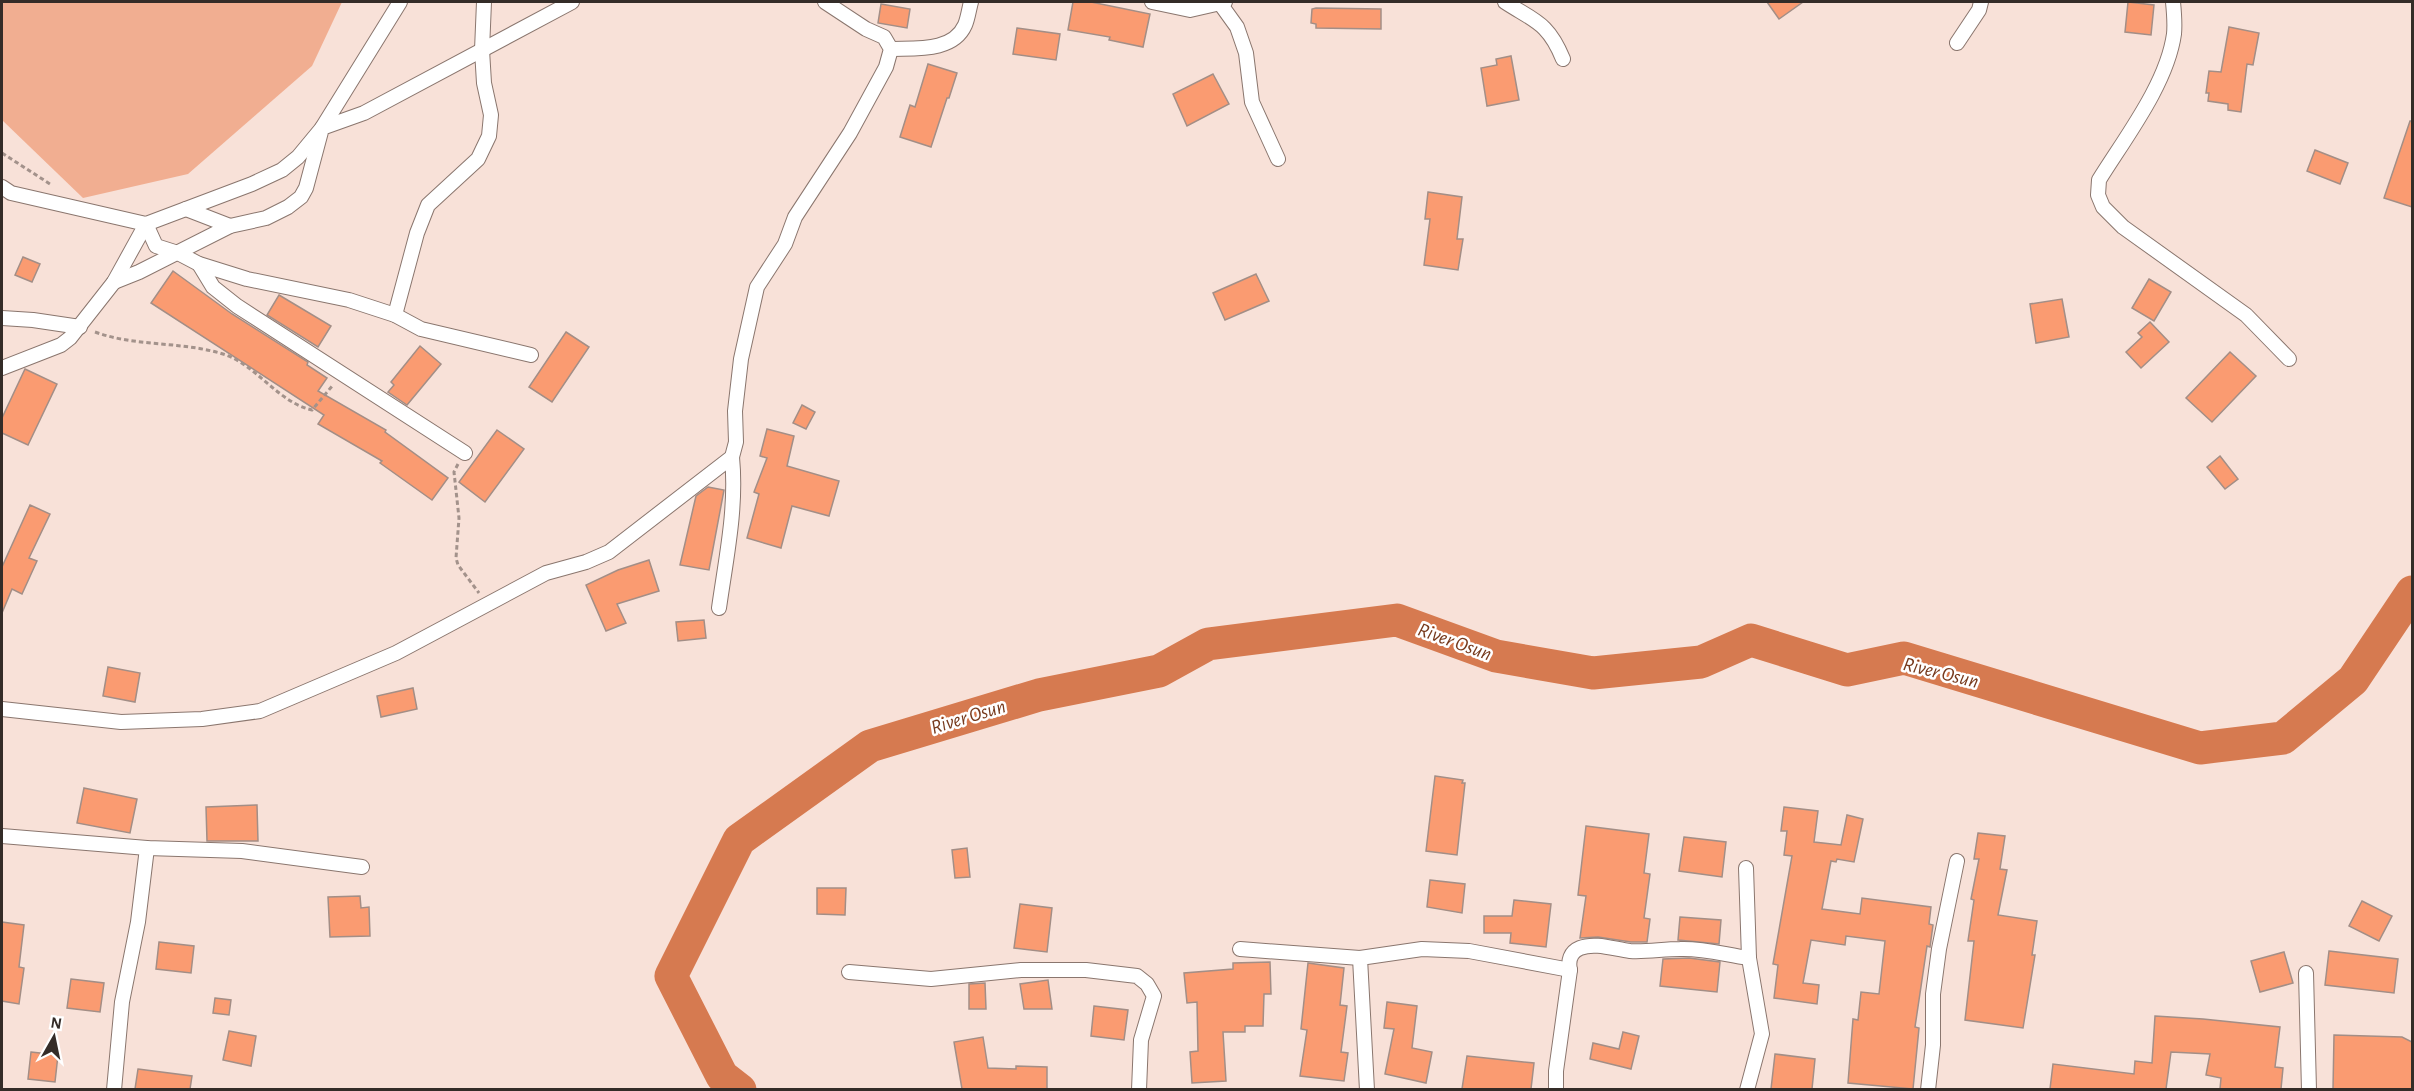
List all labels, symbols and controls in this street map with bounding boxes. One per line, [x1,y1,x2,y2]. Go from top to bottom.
water label: River Osun [1415,619,1494,665]
water label: River Osun [1901,654,1981,692]
water label: River Osun [929,696,1008,738]
north arrow [24,1007,84,1067]
text: N [49,1014,63,1032]

